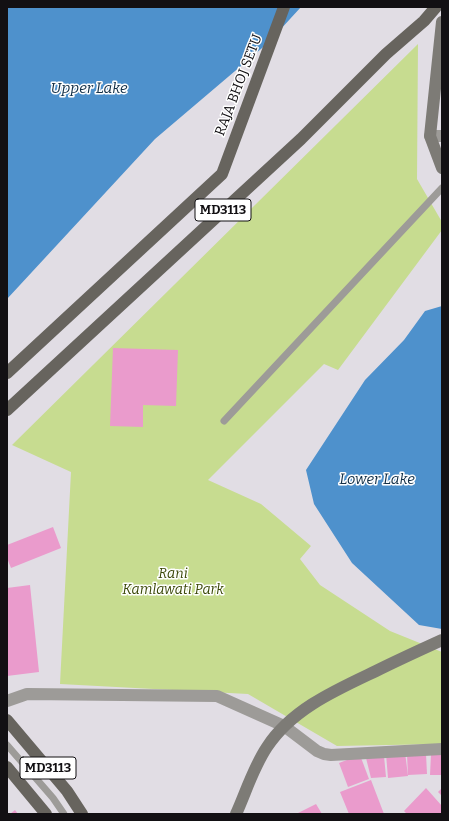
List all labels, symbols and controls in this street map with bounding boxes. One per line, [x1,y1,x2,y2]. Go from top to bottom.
street label: RAJA BHOJ SETU [212,32,266,138]
water label: Upper Lake [51,80,127,98]
road number: MD3113 [195,199,251,221]
water label: Lower Lake [339,471,415,489]
park label: Rani Kamlawati Park [122,566,224,598]
road number: MD3113 [20,757,76,779]

